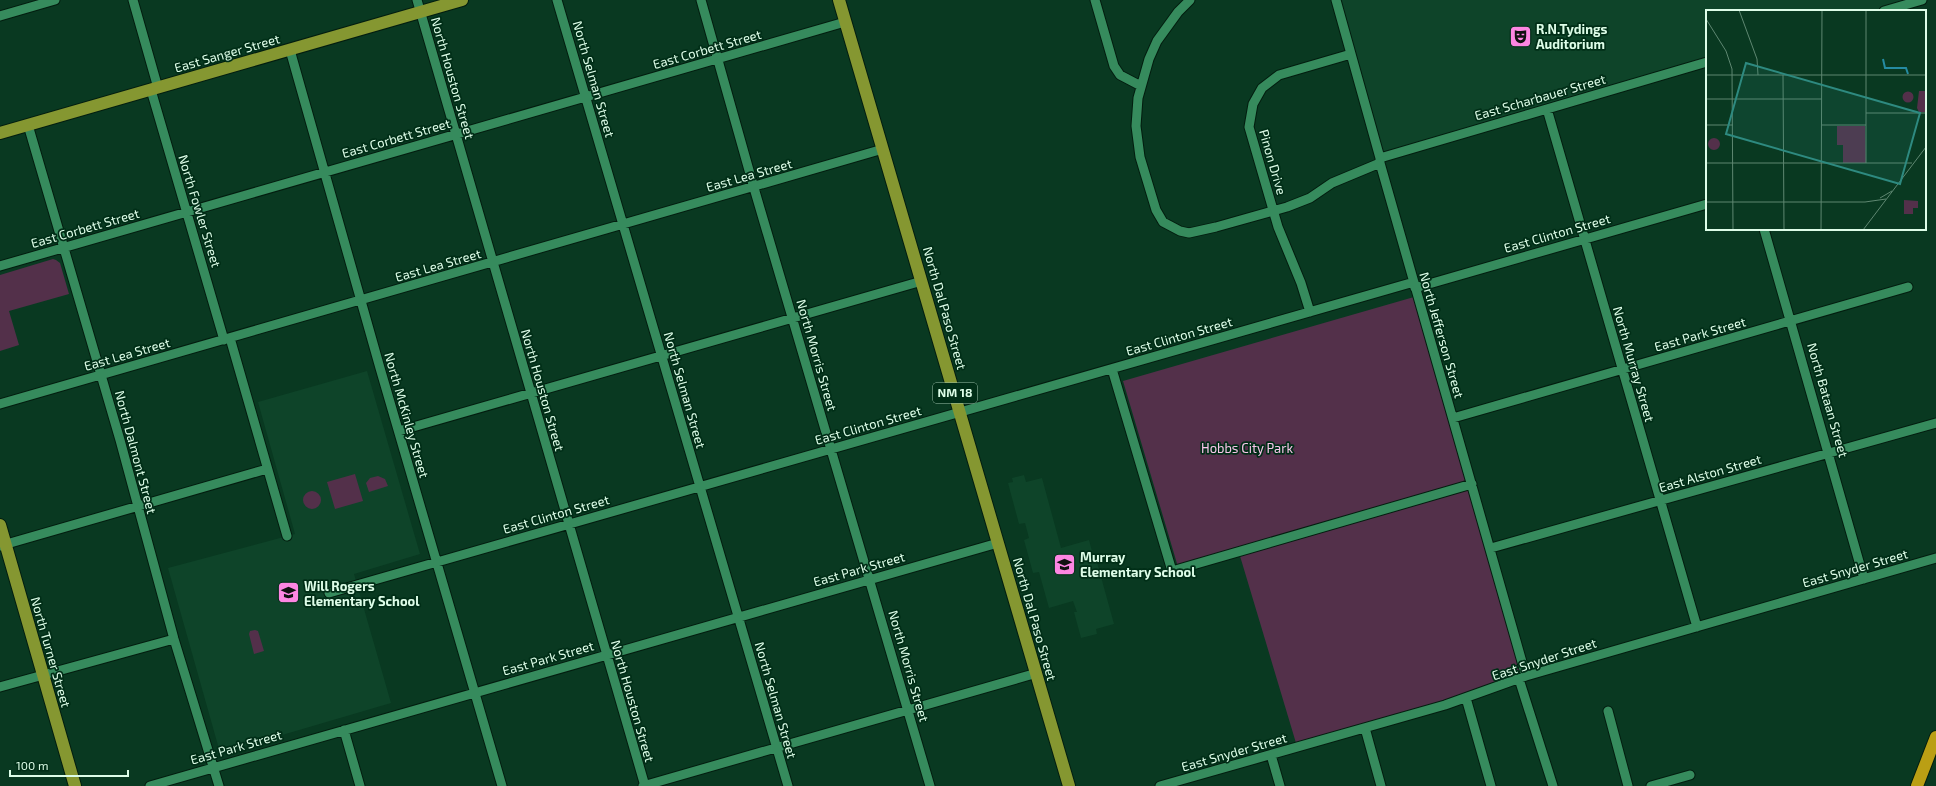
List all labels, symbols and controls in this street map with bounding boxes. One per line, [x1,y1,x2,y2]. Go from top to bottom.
inset map [1706,10,1926,230]
street label: North Houston Street [428,15,478,141]
street label: North Selman Street [570,19,618,139]
place label: R.N.Tydings Auditorium [1536,21,1607,52]
theatre icon: R.N.Tydings Auditorium [1508,23,1534,49]
street label: East Corbett Street [651,26,763,72]
street label: East Sanger Street [172,30,282,76]
street label: East Scharbauer Street [1473,71,1607,123]
street label: East Corbett Street [340,115,452,161]
street label: Pinon Drive [1256,128,1290,196]
street label: North Fowler Street [175,153,225,269]
street label: East Lea Street [704,155,794,195]
street label: East Corbett Street [29,205,141,251]
street label: East Clinton Street [1502,210,1612,256]
street label: East Lea Street [393,245,483,285]
street label: North Dal Paso Street [920,245,970,371]
street label: North Jefferson Street [1416,270,1468,400]
street label: North Morris Street [793,297,841,413]
street label: North Murray Street [1610,305,1658,424]
street label: East Clinton Street [1124,313,1234,359]
street label: East Park Street [1652,313,1748,355]
street label: North Houston Street [518,327,568,453]
street label: North Selman Street [661,330,709,450]
street label: East Lea Street [82,334,172,374]
street label: North Bataan Street [1804,341,1852,459]
street label: North McKinley Street [381,350,433,480]
road number: NM 18 [933,383,977,403]
street label: North Dalmont Street [112,389,160,515]
street label: East Clinton Street [813,402,923,448]
park label: Hobbs City Park [1201,440,1293,456]
street label: East Alston Street [1657,451,1763,495]
street label: East Clinton Street [501,491,611,537]
street label: East Snyder Street [1800,545,1910,591]
street label: East Park Street [811,548,907,590]
place label: Murray Elementary School [1080,549,1196,580]
school or university icon: Murray Elementary School [1051,551,1077,577]
street label: North Dal Paso Street [1010,556,1060,682]
place label: Will Rogers Elementary School [304,578,420,609]
school or university icon: Will Rogers Elementary School [276,580,302,606]
street label: North Turner Street [28,595,74,709]
street label: North Morris Street [885,608,933,724]
street label: East Snyder Street [1490,635,1598,683]
street label: East Park Street [500,637,596,679]
street label: North Houston Street [608,638,658,764]
street label: North Selman Street [752,640,800,760]
street label: East Park Street [188,726,284,768]
street label: East Snyder Street [1179,729,1289,775]
scale bar [10,752,128,778]
text: 100 m [16,758,48,772]

